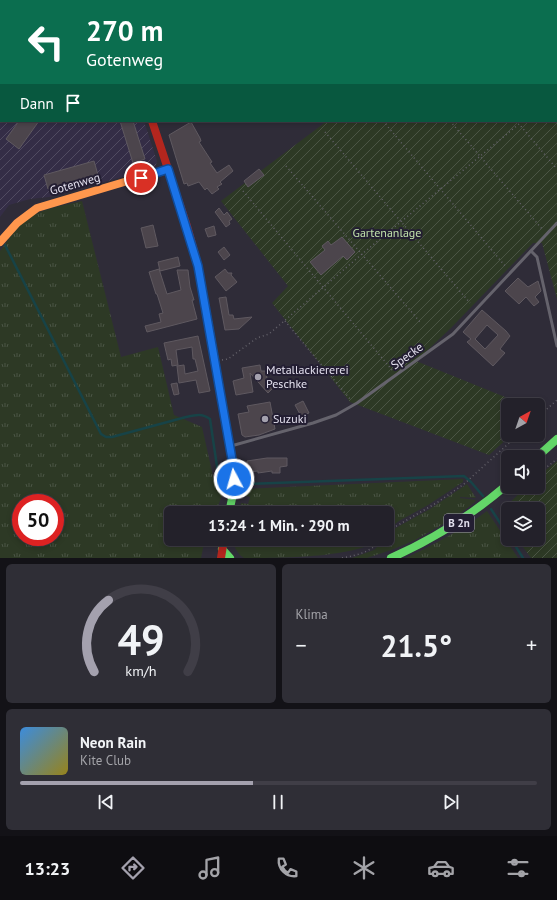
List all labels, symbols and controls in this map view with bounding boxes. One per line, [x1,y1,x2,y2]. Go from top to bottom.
text: 270 m [86,12,163,49]
icon: left [20,16,72,68]
text: Gotenweg [86,48,163,71]
icon: arrive [62,92,84,114]
text: Dann [20,94,54,113]
pin [124,161,158,195]
icon: arrive [130,167,152,189]
street label: Gotenweg [48,169,102,198]
park label: Gartenanlage [353,225,421,240]
street label: Specke [388,339,426,372]
place label: Metallackiererei Peschke [266,362,349,391]
marker: Metallackiererei Peschke [253,372,263,382]
north arrow [501,398,545,442]
map controls [501,398,545,546]
place label: Suzuki [273,411,307,426]
marker: Suzuki [260,414,270,424]
button: sound [501,450,545,494]
position arrow [213,458,255,500]
speed limit sign: 50 [12,494,64,546]
button: layers [501,502,545,546]
road number: B 2n [444,514,474,532]
text: 13:24 · 1 Min. · 290 m [208,516,350,535]
text: Klima [296,606,328,623]
text: 49 [117,612,164,665]
text: 21.5° [380,626,452,665]
text: − [296,631,307,659]
text: + [526,631,537,659]
text: km/h [125,660,156,679]
text: Neon Rain [80,733,146,752]
text: Kite Club [80,752,131,769]
icon: previous [95,791,117,813]
icon: pause [267,791,289,813]
icon: next [440,791,462,813]
icon: directions [119,854,147,882]
icon: music [196,854,224,882]
icon: phone [273,854,301,882]
icon: climate [350,854,378,882]
icon: car [427,854,455,882]
icon: filters [504,854,532,882]
text: 13:23 [25,857,70,880]

